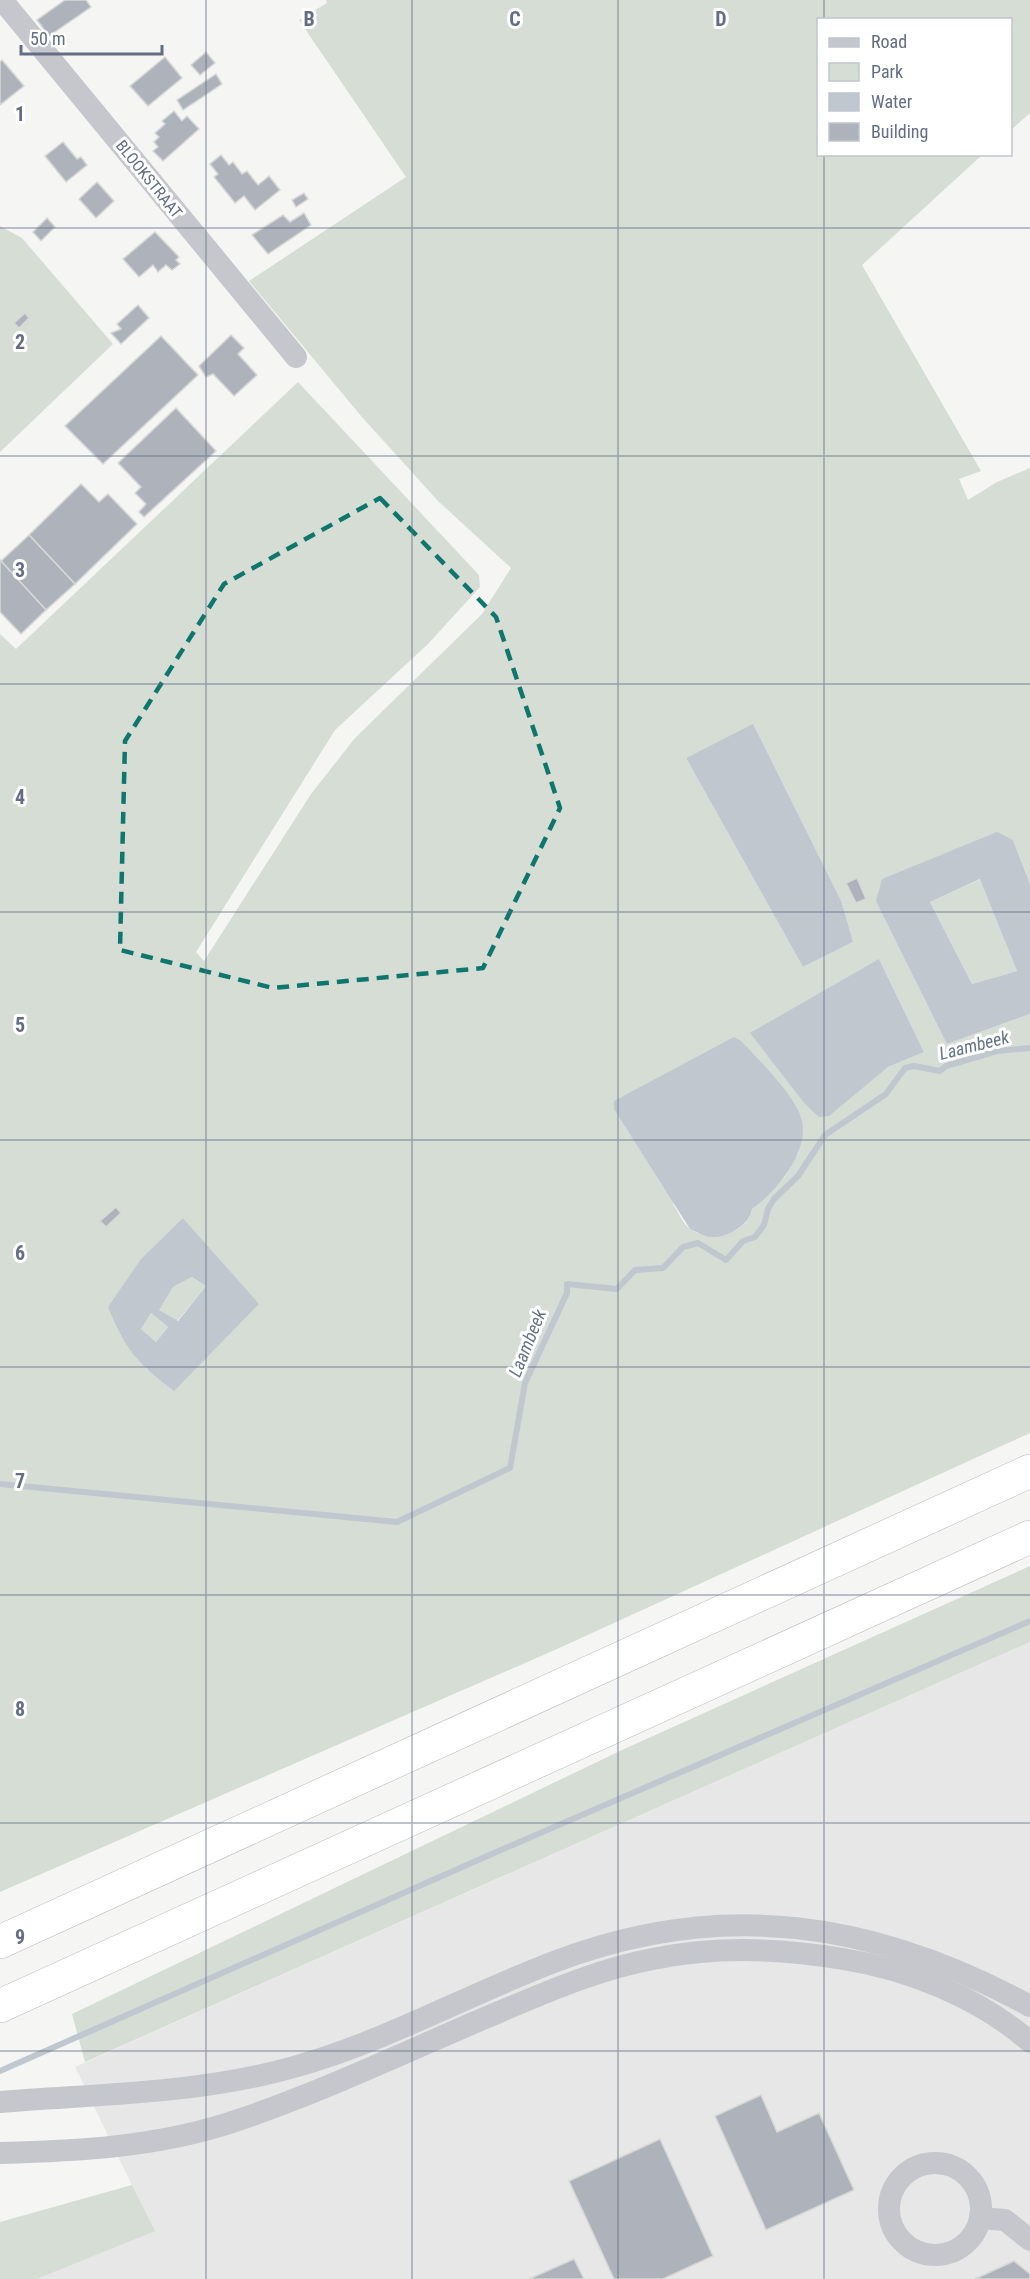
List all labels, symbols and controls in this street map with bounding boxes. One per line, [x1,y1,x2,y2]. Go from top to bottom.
text: B [303,7,315,31]
text: C [509,7,521,31]
text: D [715,7,727,31]
scale bar [21,18,162,56]
legend [817,18,1012,156]
text: 50 m [30,28,65,49]
text: Road [871,31,907,52]
text: Park [871,61,903,82]
text: Water [871,91,913,112]
text: 1 [15,102,25,126]
text: Building [871,121,928,142]
street label: BLOOKSTRAAT [112,136,186,222]
text: 2 [15,330,25,354]
text: 3 [15,558,25,582]
text: 4 [15,785,25,809]
text: 5 [15,1013,25,1037]
water label: Laambeek [937,1026,1012,1064]
text: 6 [15,1241,25,1265]
water label: Laambeek [504,1305,550,1380]
text: 7 [15,1469,25,1493]
text: 8 [15,1697,25,1721]
text: 9 [15,1925,25,1949]

